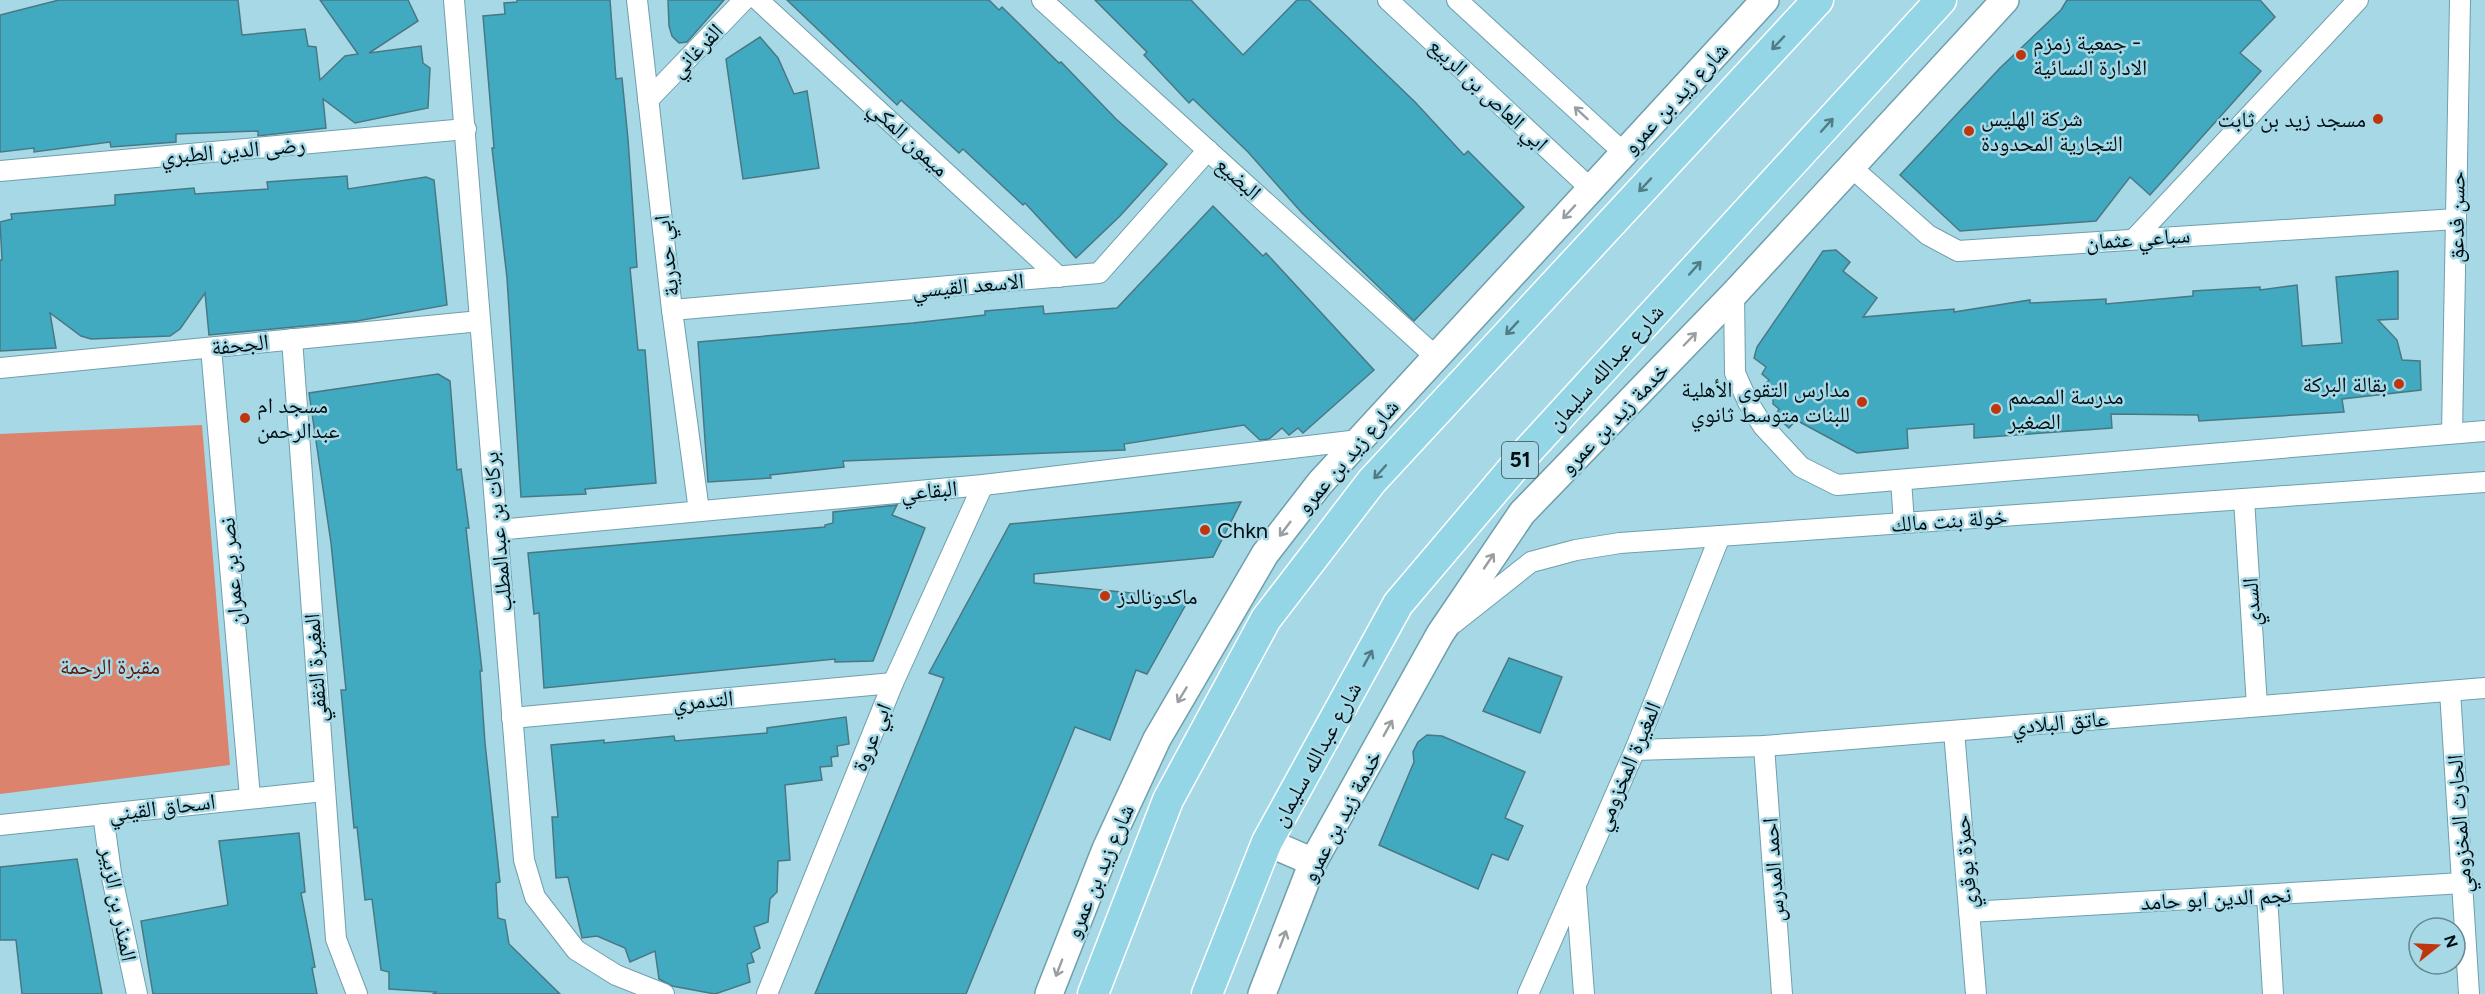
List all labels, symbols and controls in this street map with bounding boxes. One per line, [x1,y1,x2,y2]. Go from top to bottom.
street label: الفرغاني [664,18,731,86]
place label: جمعية زمزم - الادارة النسائية [2033,29,2147,81]
street label: ابي العاص بن الربيع [1421,32,1554,159]
one-way arrow [1771,35,1785,50]
street label: شارع زيد بن عمرو [1617,37,1734,160]
marker: جمعية زمزم - الادارة النسائية [2014,48,2028,62]
street label: ميمون المكي [860,94,954,185]
place label: شركة الهليس التجارية المحدودة [1981,105,2123,157]
one-way arrow [1573,106,1588,120]
place label: مسجد زيد بن ثابت [2217,106,2366,133]
marker: مسجد زيد بن ثابت [2371,112,2385,126]
one-way arrow [1820,117,1834,132]
marker: شركة الهليس التجارية المحدودة [1962,124,1976,138]
street label: رضى الدين الطبري [160,131,307,174]
street label: البضيع [1210,151,1267,206]
street label: حسن فدعق [2442,171,2471,263]
one-way arrow [1638,178,1652,193]
one-way arrow [1562,205,1576,220]
street label: ابي حدرية [648,213,688,298]
street label: سباعي عثمان [2085,221,2191,259]
one-way arrow [1688,261,1702,276]
street label: الاسعد القيسي [911,267,1025,307]
street label: شارع عبدالله سليمان [1541,298,1669,436]
one-way arrow [1505,320,1519,335]
street label: الجحفة [210,328,270,361]
one-way arrow [1683,332,1697,347]
street label: خدمة زيد بن عمرو [1554,357,1675,480]
place label: بقالة البركة [2303,371,2387,398]
place label: مدارس التقوى الأهلية للبنات متوسط ثانوي [1681,376,1850,432]
marker: بقالة البركة [2392,377,2406,391]
place label: مدرسة المصمم الصغير [2007,383,2124,435]
place label: مسجد ام عبدالرحمن [257,392,340,444]
street label: شارع زيد بن عمرو [1290,394,1404,519]
marker: مدارس التقوى الأهلية للبنات متوسط ثانوي [1855,395,1869,409]
marker: مدرسة المصمم الصغير [1989,402,2003,416]
marker: مسجد ام عبدالرحمن [238,411,252,425]
road number: 51 [1502,442,1538,478]
street label: بركات بن عبدالمطلب [477,451,518,613]
one-way arrow [1373,464,1387,479]
street label: البقاعي [900,475,959,510]
street label: خولة بنت مالك [1890,503,2008,538]
street label: نصر بن عمران [213,516,250,627]
place label: Chkn [1217,517,1268,544]
one-way arrow [1278,521,1291,537]
marker: Chkn [1198,523,1212,537]
one-way arrow [1484,553,1496,570]
street label: السدي [2236,577,2270,627]
place label: ماكدونالدز [1116,583,1198,610]
marker: ماكدونالدز [1098,589,1112,603]
street label: المغيرة الثقفي [298,612,336,723]
one-way arrow [1362,650,1374,667]
park label: مقبرة الرحمة [60,653,160,680]
street label: شارع عبدالله سليمان [1266,677,1367,831]
street label: التدمري [672,684,735,720]
one-way arrow [1176,686,1188,703]
street label: المغيرة المخزومي [1588,698,1670,836]
street label: ابي عروة [846,699,901,777]
street label: عاتق البلادي [2011,705,2109,744]
one-way arrow [1383,719,1394,737]
street label: خدمة زيد بن عمرو [1295,746,1388,887]
street label: الحارث المخزومي [2441,753,2481,894]
street label: اسحاق القيني [107,788,217,831]
street label: شارع زيد بن عمرو [1059,800,1140,942]
street label: حمزة بوقري [1948,813,1987,910]
street label: احمد المدرس [1756,817,1791,923]
street label: المنذر بن الزبير [94,844,143,963]
street label: نجم الدين ابو حامد [2140,881,2292,917]
north arrow [2407,916,2467,976]
one-way arrow [1278,931,1289,949]
text: N [2440,933,2462,950]
one-way arrow [1053,959,1064,977]

